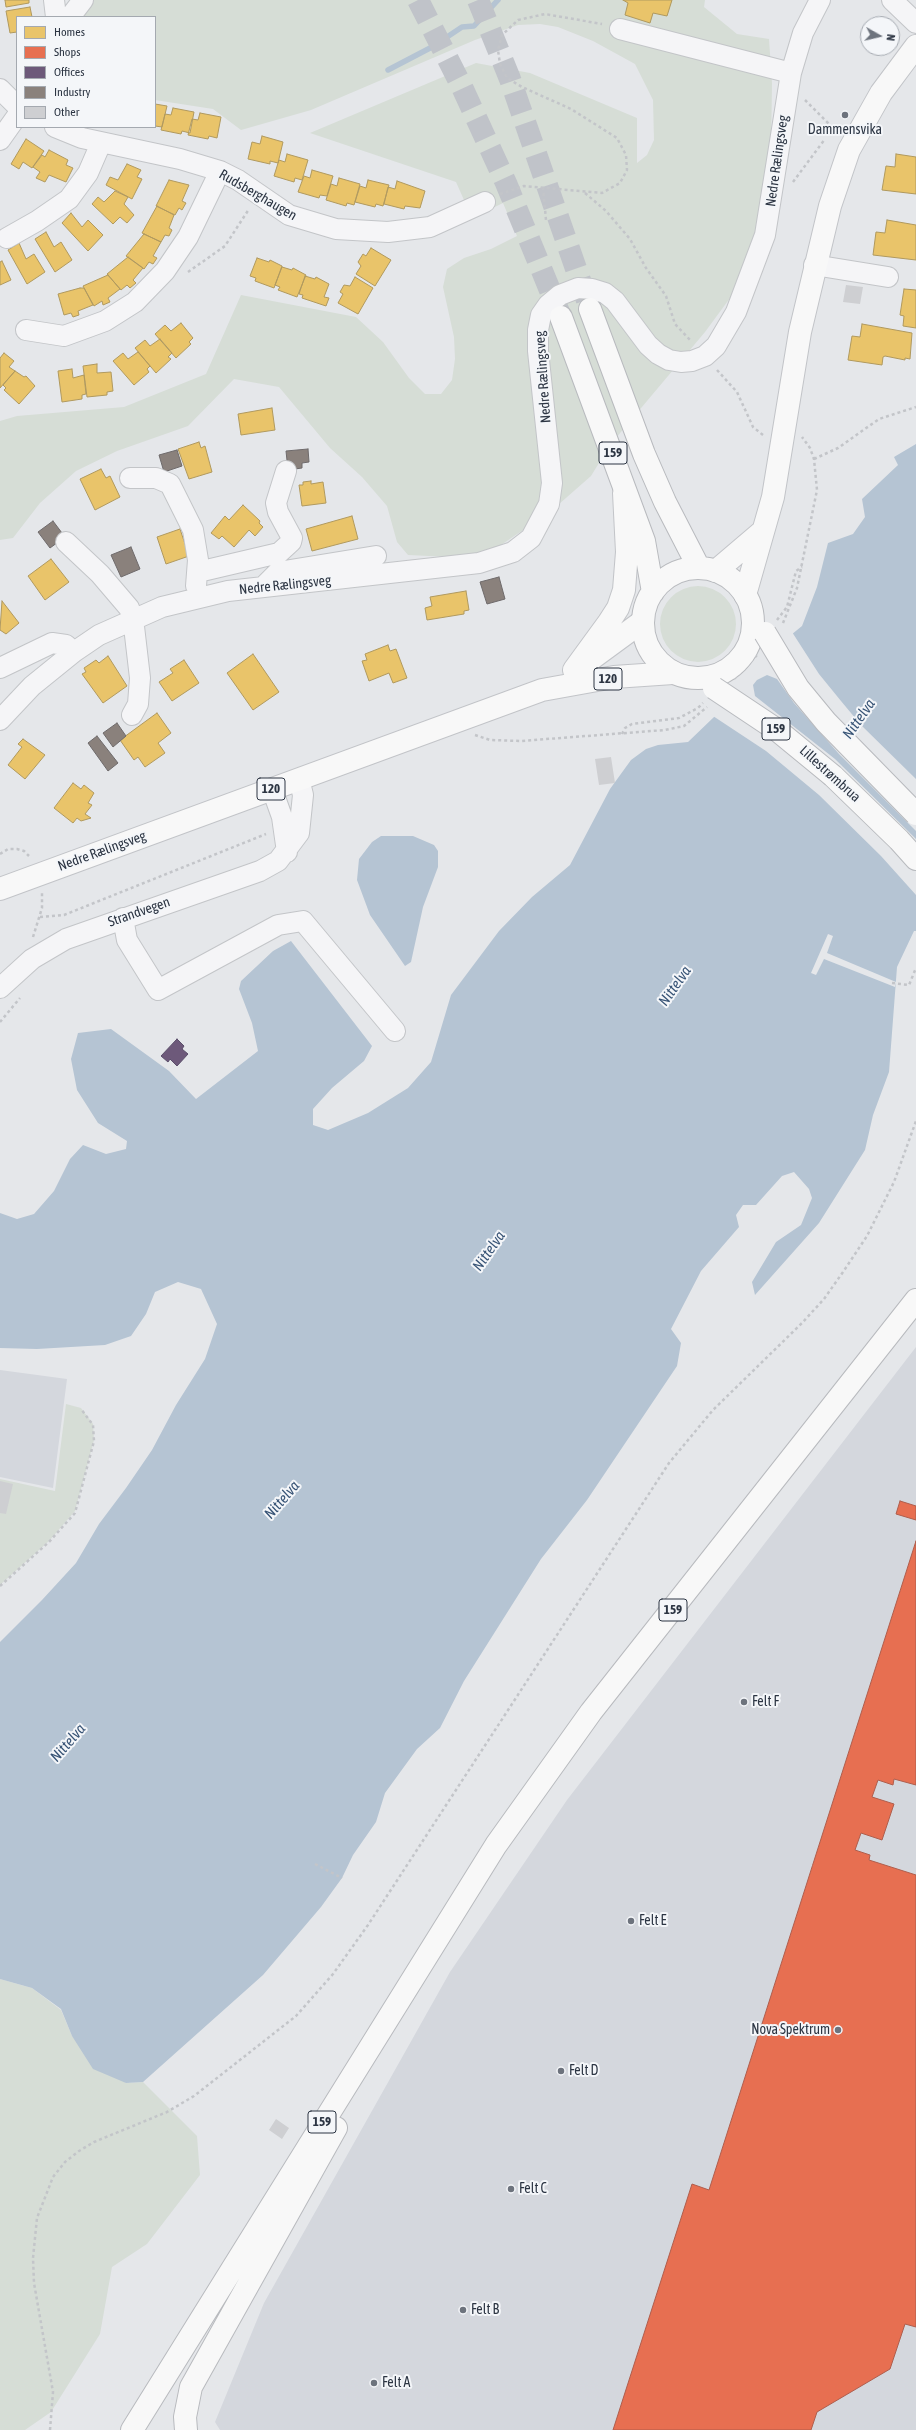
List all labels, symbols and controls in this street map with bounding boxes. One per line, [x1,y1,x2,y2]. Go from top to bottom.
legend [16,16,156,128]
north arrow [860,16,900,56]
text: Homes [54,25,85,39]
text: N [884,33,897,42]
text: Shops [54,45,80,59]
text: Offices [54,65,84,79]
text: Industry [54,85,91,99]
text: Other [54,105,79,119]
marker: Dammensvika [840,110,850,120]
street label: Nedre Rælingsveg [762,114,792,208]
place label: Dammensvika [808,122,882,138]
street label: Rudsberghaugen [216,166,300,224]
street label: Nedre Rælingsveg [531,330,555,424]
road number: 159 [599,442,627,464]
street label: Nedre Rælingsveg [238,572,332,598]
road number: 120 [594,668,622,690]
water label: Nittelva [839,696,879,742]
road number: 159 [762,718,790,740]
street label: Lillestrømbrua [796,742,864,806]
road number: 120 [257,778,285,800]
street label: Nedre Rælingsveg [56,827,148,875]
street label: Strandvegen [106,894,172,930]
water label: Nittelva [655,963,695,1009]
water label: Nittelva [469,1228,509,1274]
water label: Nittelva [261,1477,303,1523]
road number: 159 [659,1599,687,1621]
place label: Felt F [752,1694,779,1710]
marker: Felt F [739,1697,749,1707]
water label: Nittelva [47,1720,89,1766]
place label: Felt E [639,1913,666,1929]
marker: Felt E [626,1916,636,1926]
place label: Nova Spektrum [751,2022,830,2038]
marker: Nova Spektrum [833,2025,843,2035]
place label: Felt D [569,2063,598,2079]
marker: Felt D [556,2066,566,2076]
road number: 159 [308,2111,336,2133]
place label: Felt C [519,2181,547,2197]
marker: Felt C [506,2184,516,2194]
place label: Felt B [471,2302,499,2318]
marker: Felt B [458,2305,468,2315]
place label: Felt A [382,2375,410,2391]
marker: Felt A [369,2378,379,2388]

